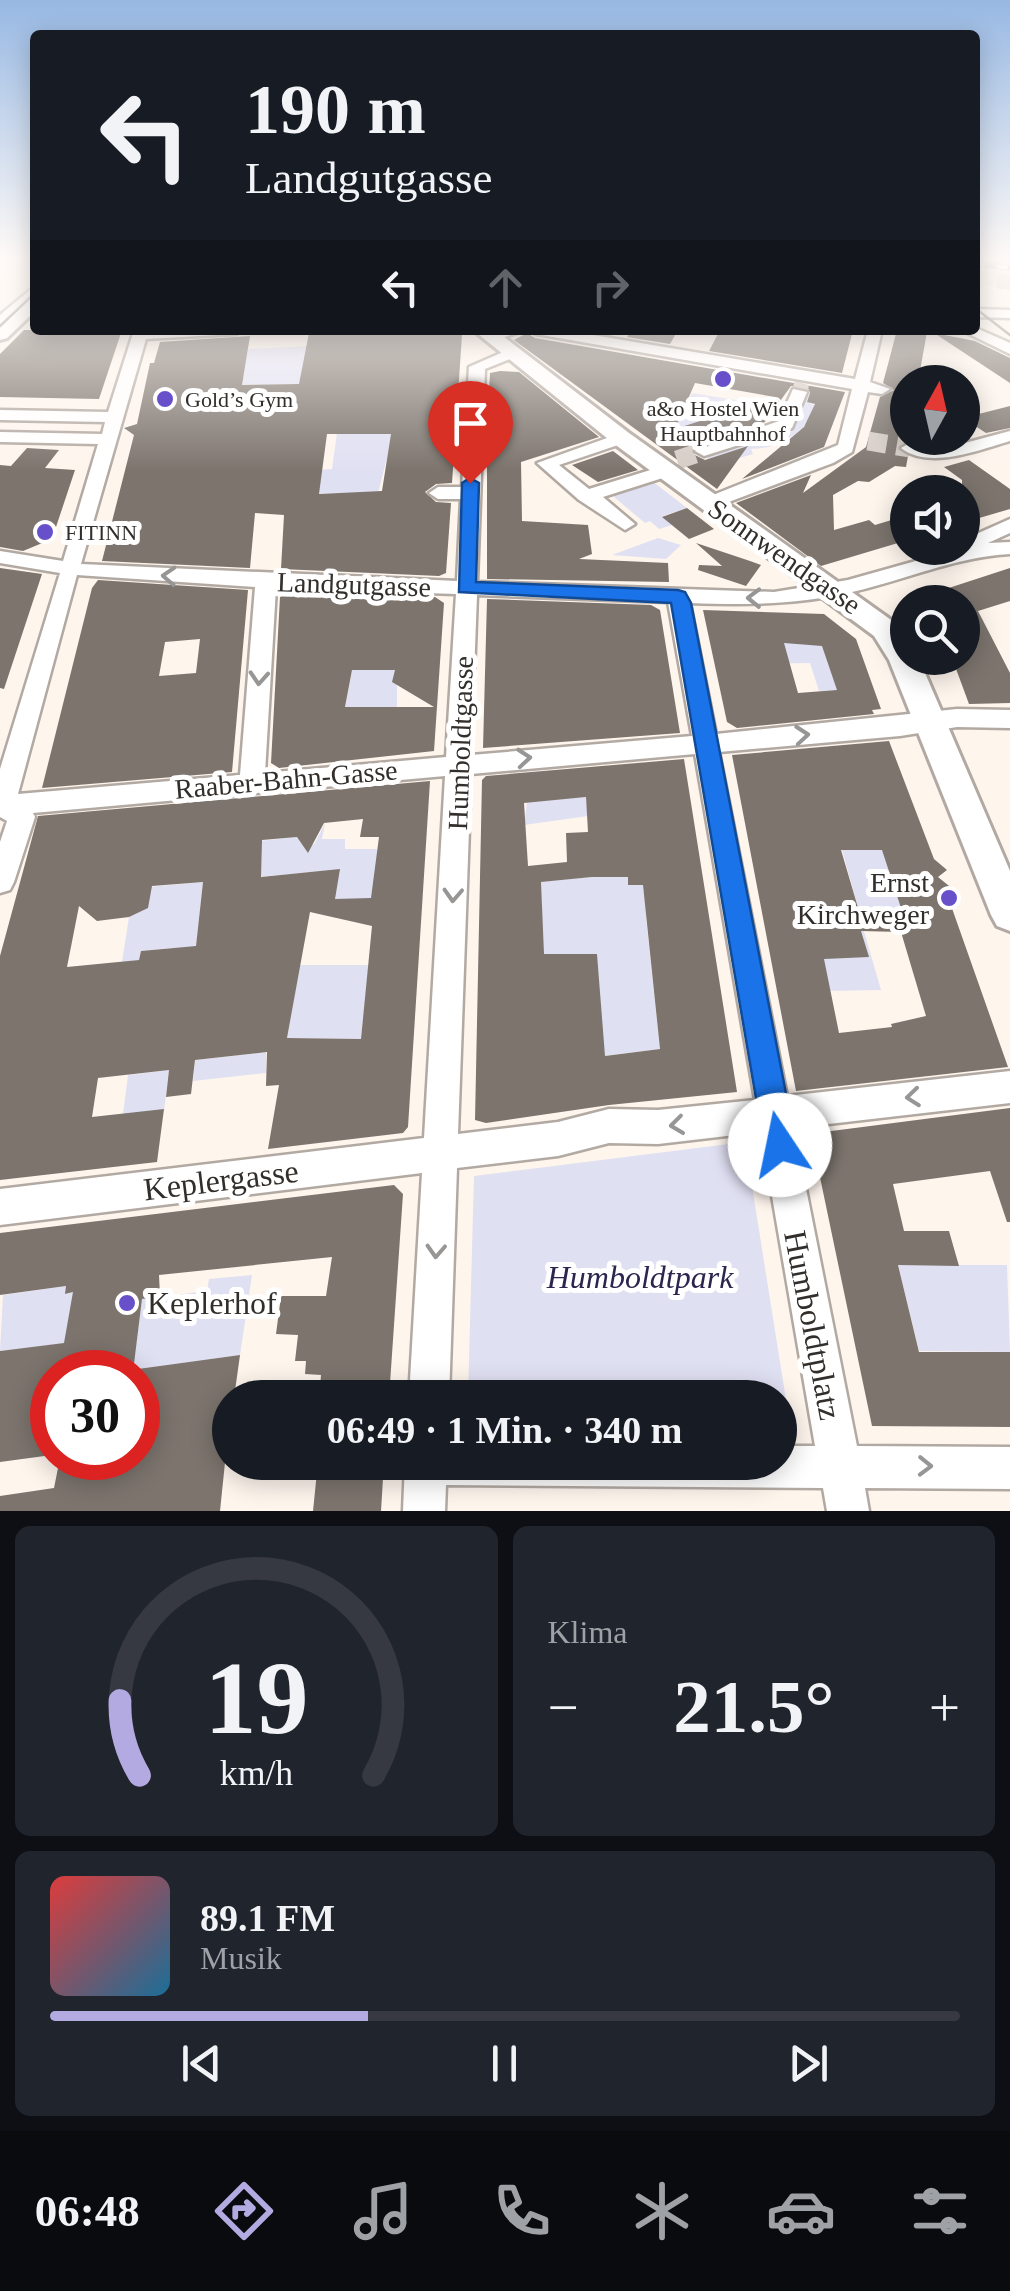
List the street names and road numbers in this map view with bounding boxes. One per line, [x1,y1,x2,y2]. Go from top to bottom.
street label: Sonnwendgasse [703,492,867,620]
street label: Landgutgasse [277,566,431,603]
street label: Humboldtgasse [442,655,479,831]
street label: Raaber-Bahn-Gasse [173,754,399,805]
street label: Keplergasse [141,1153,301,1207]
street label: Humboldtplatz [777,1227,849,1423]

